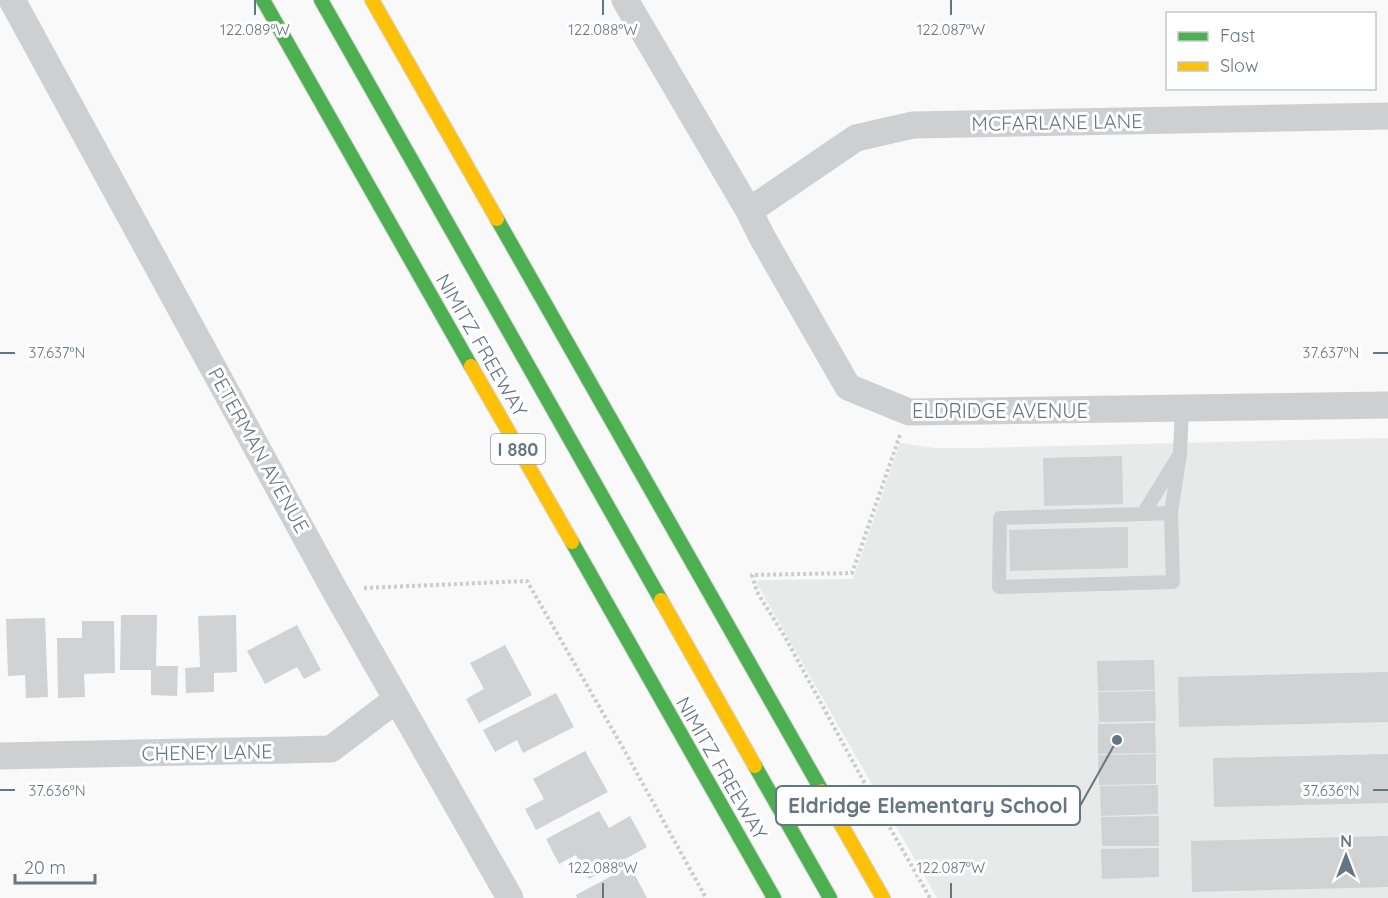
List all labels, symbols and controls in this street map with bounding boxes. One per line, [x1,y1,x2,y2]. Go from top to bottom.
legend [1166,12,1376,90]
text: 122.089°W [220,20,290,39]
text: 122.088°W [568,20,638,39]
text: 122.087°W [917,20,986,39]
text: Fast [1220,24,1255,47]
text: Slow [1220,54,1258,77]
street label: MCFARLANE LANE [971,108,1143,136]
street label: NIMITZ FREEWAY [431,269,533,421]
text: 37.637°N [29,343,85,362]
text: 37.637°N [1303,343,1359,362]
street label: PETERMAN AVENUE [203,363,315,537]
street label: ELDRIDGE AVENUE [912,398,1088,423]
road number: I 880 [491,434,545,464]
street label: NIMITZ FREEWAY [671,692,773,844]
street label: CHENEY LANE [141,738,273,766]
text: 37.636°N [28,781,86,800]
text: 37.636°N [1302,781,1360,800]
callout: Eldridge Elementary School [776,786,1080,825]
text: Eldridge Elementary School [788,792,1068,818]
north arrow [1316,826,1376,886]
text: N [1340,831,1352,851]
scale bar [15,847,94,885]
text: 20 m [24,856,66,879]
text: 122.088°W [568,858,638,877]
text: 122.087°W [917,858,986,877]

